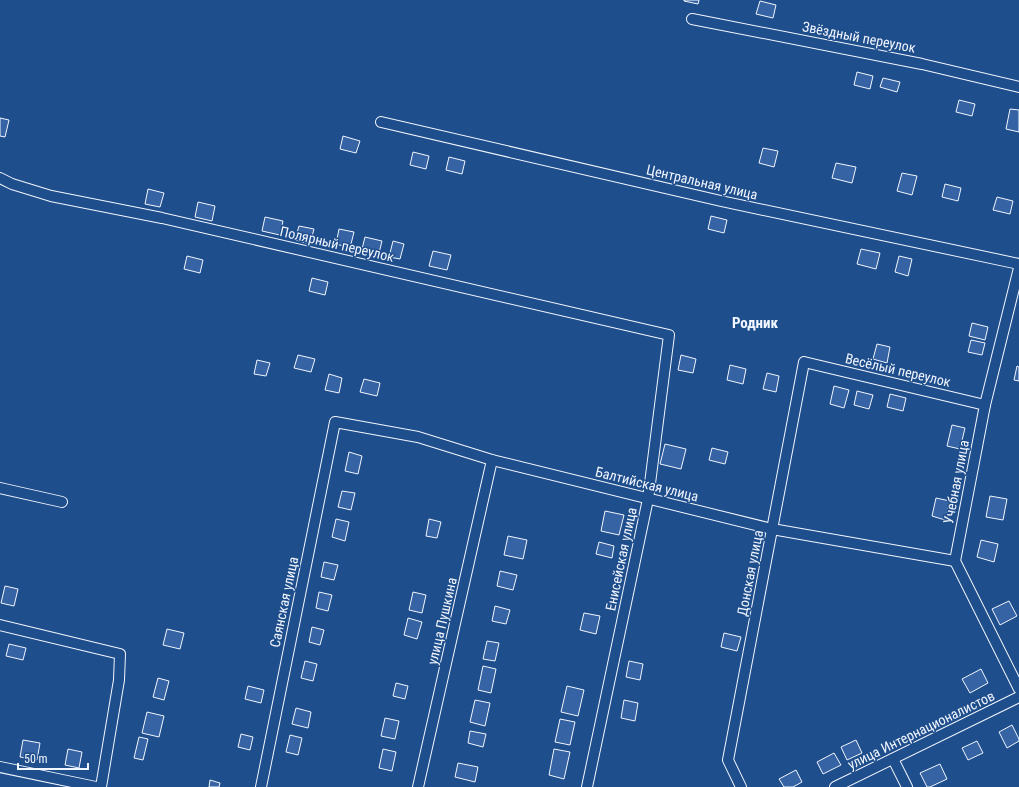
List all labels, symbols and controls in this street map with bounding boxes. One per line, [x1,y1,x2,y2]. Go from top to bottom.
street label: Звёздный переулок [801,18,917,56]
street label: Центральная улица [645,161,759,203]
street label: Полярный переулок [278,223,396,265]
district label: Родник [732,314,779,332]
street label: Весёлый переулок [844,350,953,390]
street label: Учебная улица [940,439,972,525]
street label: Балтийская улица [594,463,700,505]
street label: Енисейская улица [602,506,640,612]
street label: Донская улица [734,529,766,617]
street label: Саянская улица [267,555,301,649]
street label: улица Пушкина [424,576,460,666]
street label: улица Интернационалистов [845,687,997,773]
scale bar [18,745,88,771]
text: 50 m [24,752,48,766]

